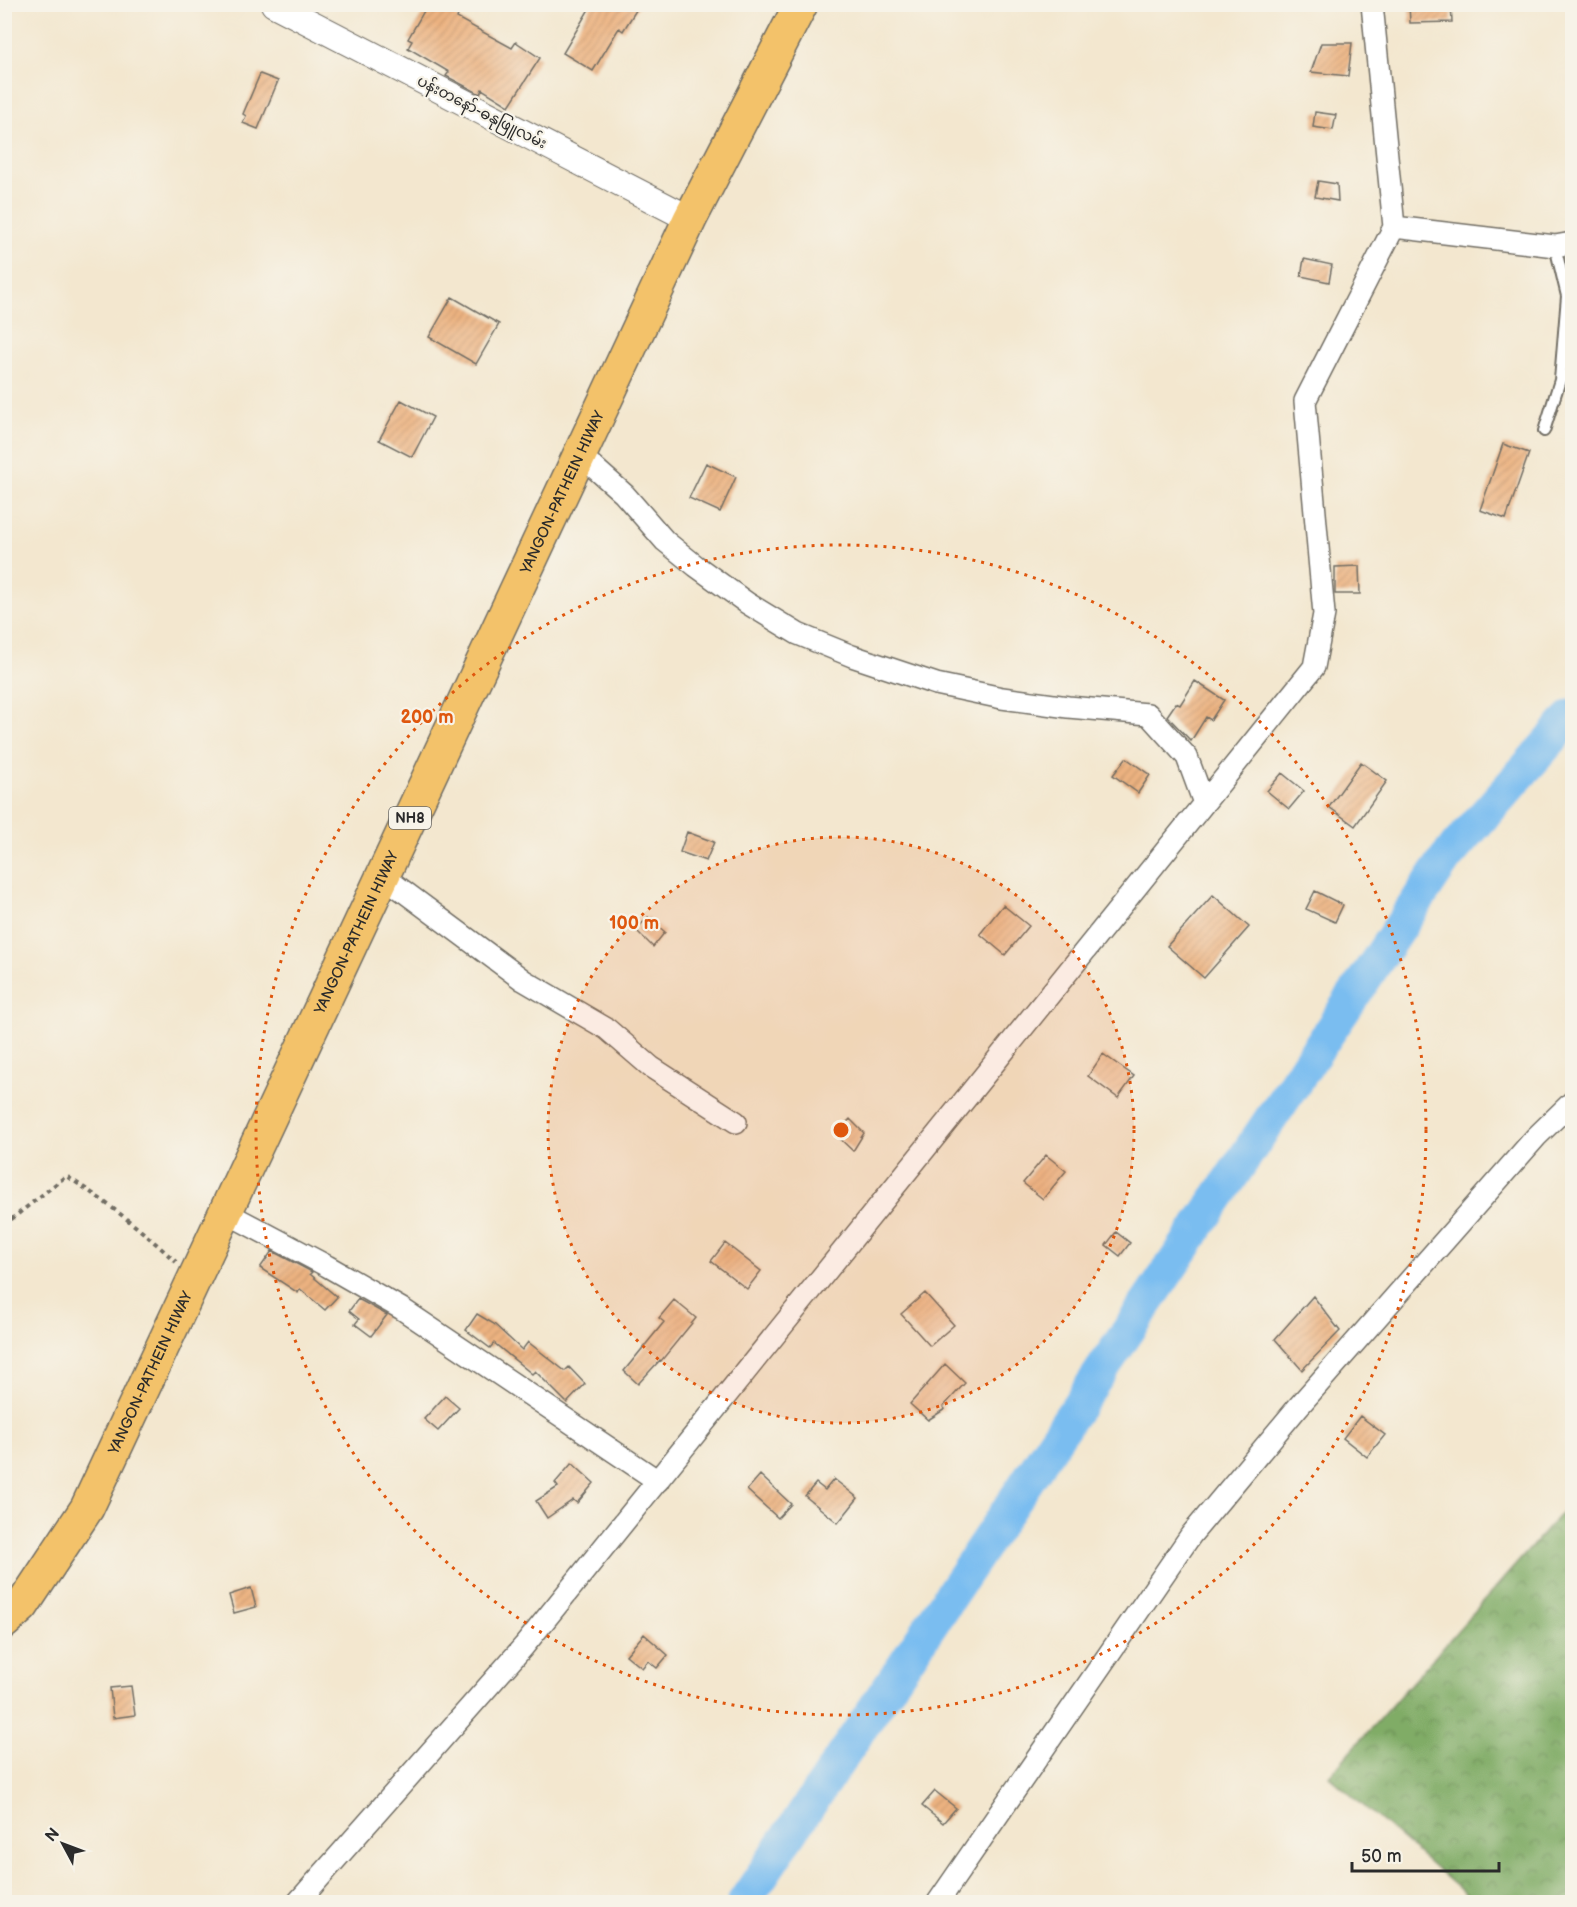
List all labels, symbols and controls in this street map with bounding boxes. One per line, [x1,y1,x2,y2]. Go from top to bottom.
street label: ပန်းတနော်-ဓနုဖြူလမ်း [413,71,550,155]
street label: YANGON-PATHEIN HIWAY [516,408,609,578]
text: 200 m [400,707,454,728]
road number: NH8 [389,807,431,829]
street label: YANGON-PATHEIN HIWAY [310,848,403,1018]
text: 100 m [609,913,659,934]
centre of rings [831,1120,851,1140]
street label: YANGON-PATHEIN HIWAY [104,1288,197,1459]
north arrow [33,1814,93,1874]
text: N [42,1824,64,1846]
scale bar [1352,1835,1499,1873]
text: 50 m [1361,1846,1402,1867]

